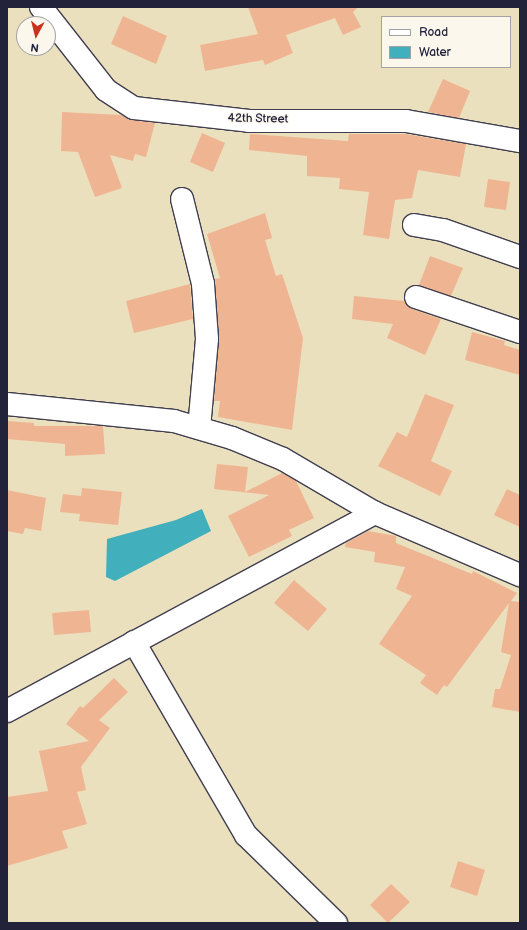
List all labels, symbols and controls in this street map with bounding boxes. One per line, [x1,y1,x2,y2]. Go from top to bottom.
north arrow [16,16,56,56]
legend [381,16,511,68]
text: Road [419,25,448,40]
text: N [30,40,40,54]
text: Water [419,45,451,60]
street label: 42th Street [227,111,289,127]

